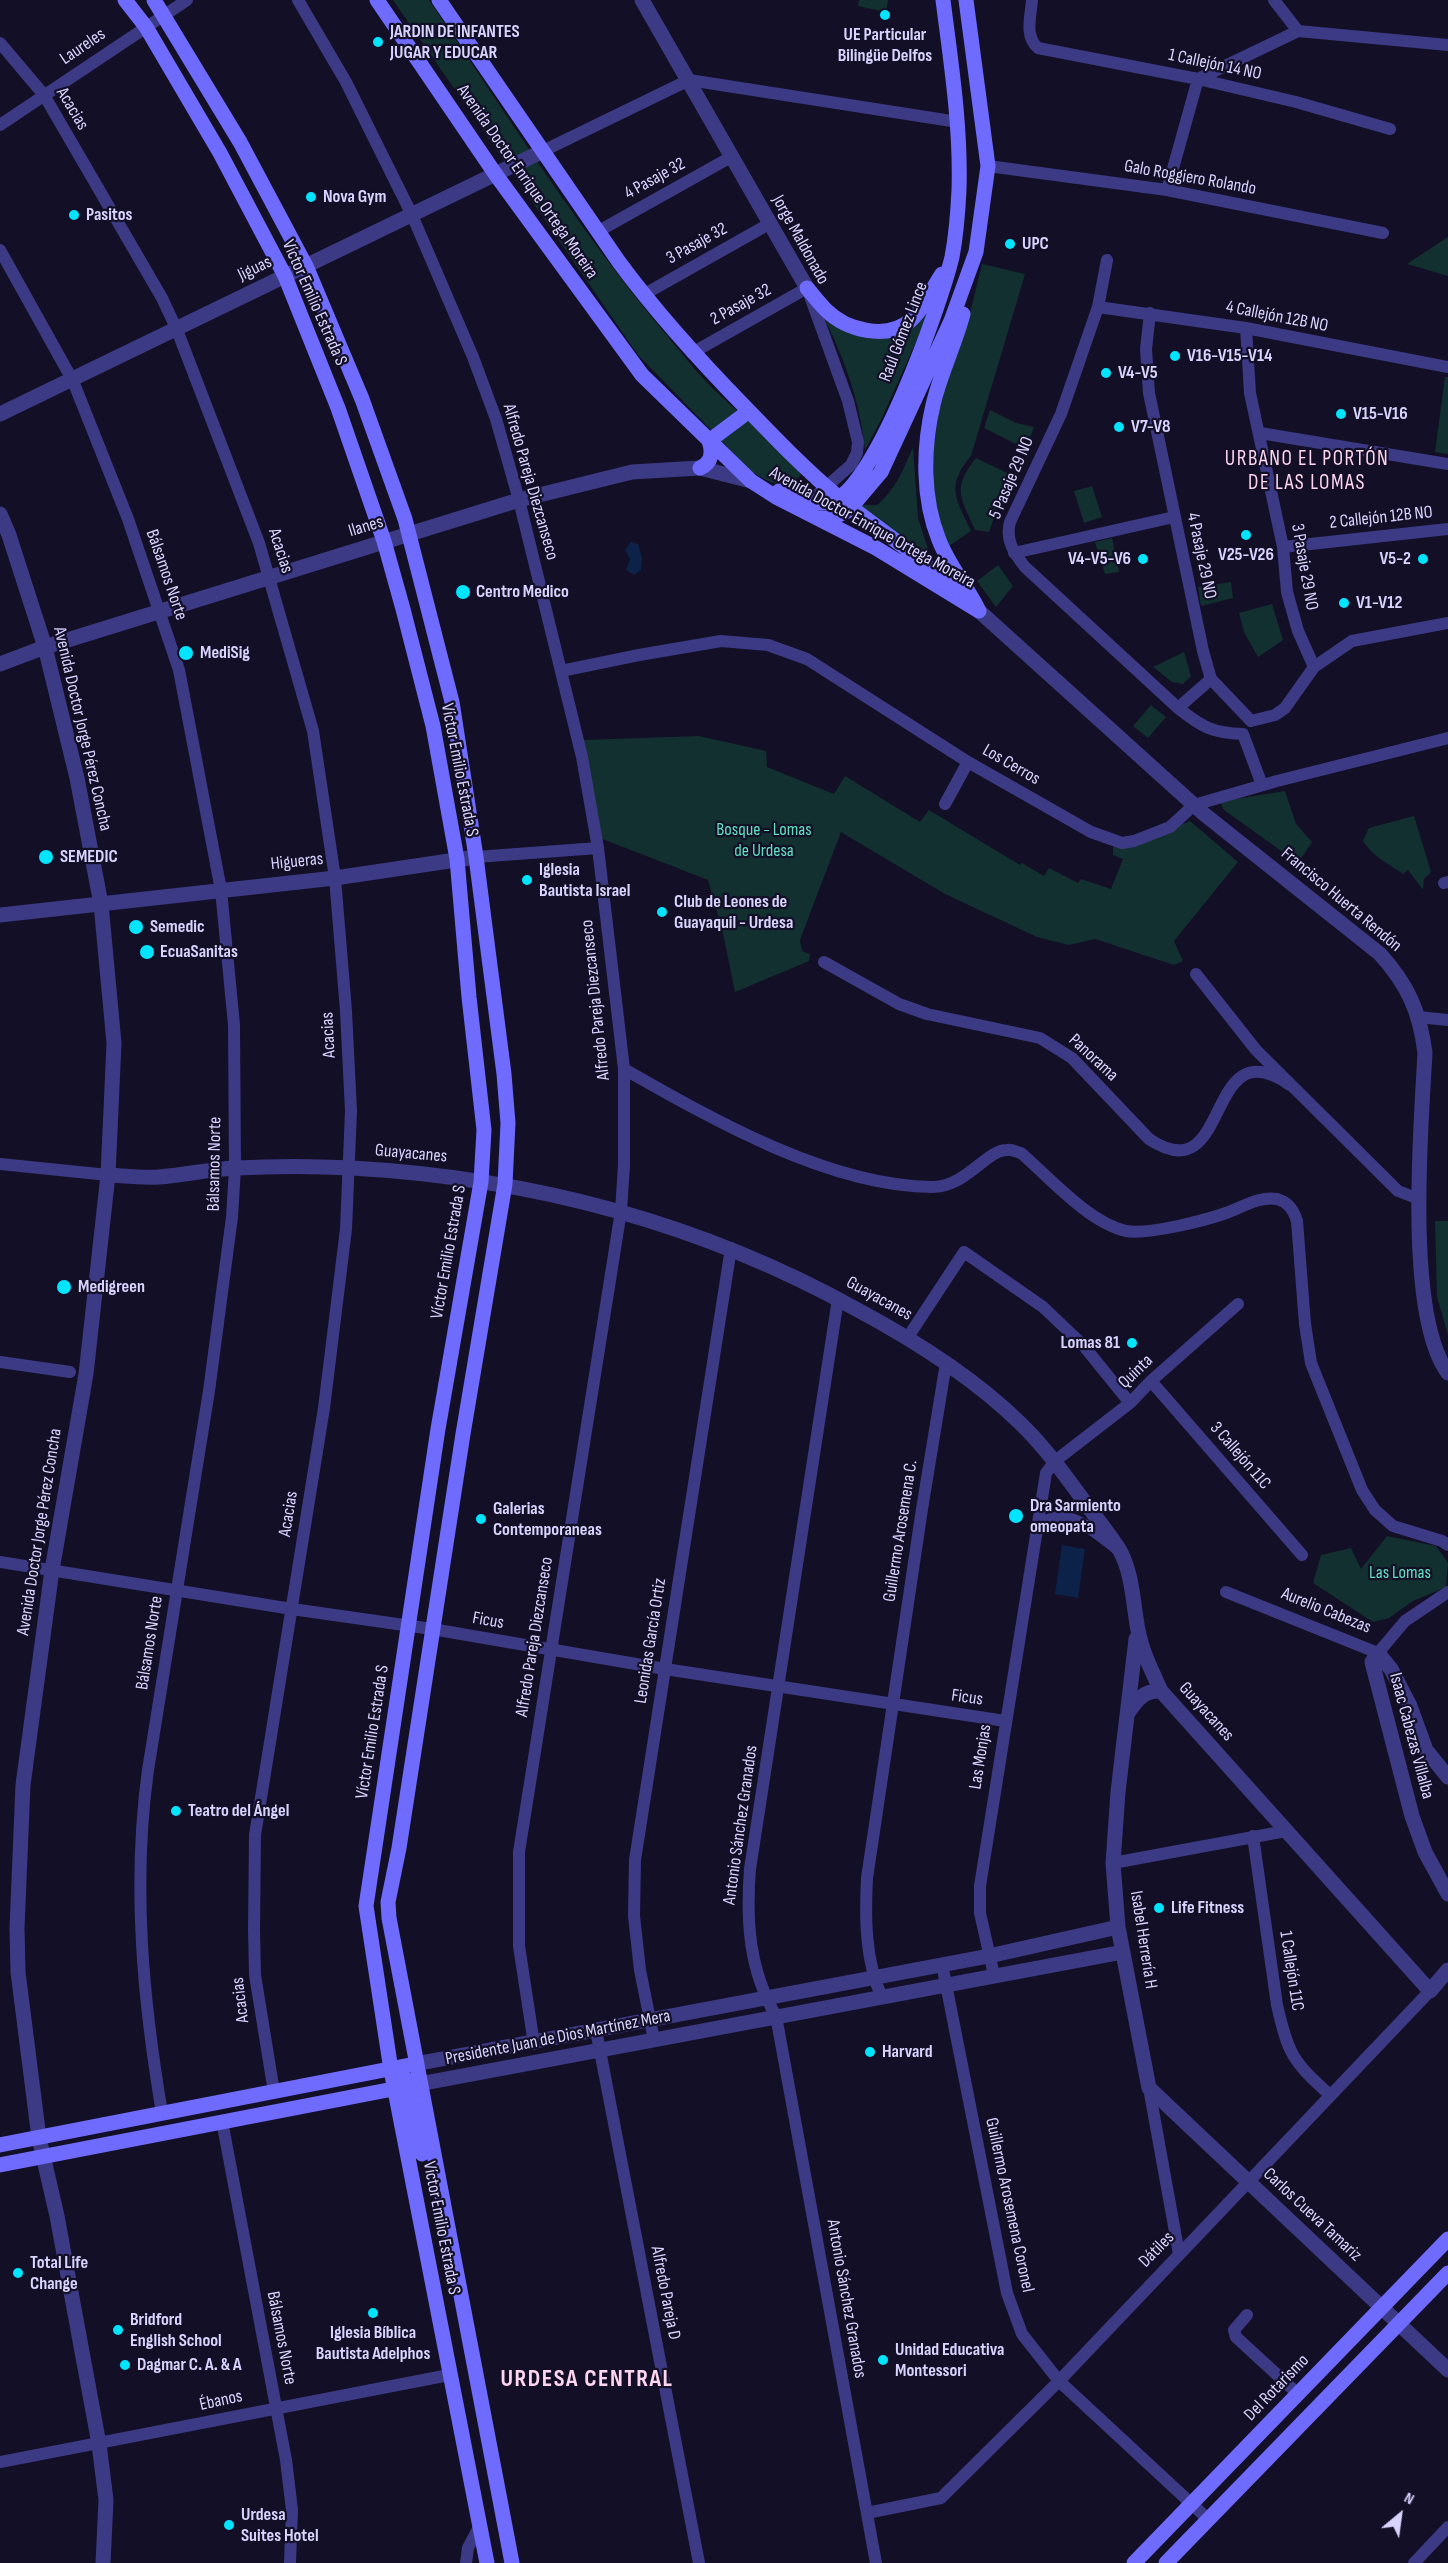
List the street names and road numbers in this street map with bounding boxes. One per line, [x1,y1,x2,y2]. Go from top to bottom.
street label: Laureles [56,24,110,70]
street label: 1 Callejón 14 NO [1167,45,1263,85]
street label: Avenida Doctor Enrique Ortega Moreira [452,81,602,283]
street label: Acacias [51,84,93,134]
street label: 4 Pasaje 32 [621,153,689,205]
street label: Galo Roggiero Rolando [1122,156,1258,200]
street label: Jorge Maldonado [767,192,833,288]
street label: 3 Pasaje 32 [663,218,731,270]
street label: Víctor Emilio Estrada S [277,237,351,369]
street label: Jiguas [234,252,276,286]
street label: Raúl Gómez Lince [875,279,933,385]
street label: 2 Pasaje 32 [707,280,775,330]
street label: 4 Callejón 12B NO [1224,296,1330,338]
street label: Alfredo Pareja Diezcanseco [497,401,563,563]
street label: 5 Pasaje 29 NO [985,434,1039,522]
street label: Avenida Doctor Enrique Ortega Moreira [765,462,979,594]
street label: 2 Callejón 12B NO [1328,502,1434,534]
street label: 4 Pasaje 29 NO [1181,511,1221,601]
street label: Ilanes [346,512,386,542]
street label: 3 Pasaje 29 NO [1286,522,1322,612]
street label: Acacias [263,526,297,576]
street label: Bálsamos Norte [140,527,192,623]
street label: Avenida Doctor Jorge Pérez Concha [48,625,116,833]
street label: Víctor Emilio Estrada S [435,702,483,838]
street label: Los Cerros [978,740,1044,790]
street label: Francisco Huerta Rendón [1276,843,1406,957]
street label: Higueras [270,849,324,875]
street label: Alfredo Pareja Diezcanseco [577,919,615,1081]
street label: Acacias [317,1012,341,1058]
street label: Panorama [1064,1030,1122,1086]
street label: Bálsamos Norte [203,1117,227,1211]
street label: Guayacanes [374,1140,448,1168]
street label: Víctor Emilio Estrada S [427,1184,471,1320]
street label: Guayacanes [842,1272,916,1326]
street label: Quinta [1114,1350,1158,1394]
street label: 3 Callejón 11C [1205,1418,1275,1494]
street label: Avenida Doctor Jorge Pérez Concha [13,1427,67,1637]
street label: Guillermo Arosemena C. [879,1459,923,1603]
street label: Acacias [275,1490,303,1538]
street label: Alfredo Pareja Diezcanseco [512,1556,558,1718]
street label: Leonidas García Ortiz [630,1577,672,1705]
street label: Aurelio Cabezas [1278,1583,1374,1639]
street label: Bálsamos Norte [132,1595,168,1691]
street label: Ficus [471,1608,505,1634]
street label: Víctor Emilio Estrada S [352,1663,394,1801]
street label: Isaac Cabezas Villalba [1384,1671,1438,1801]
street label: Guayacanes [1174,1678,1238,1746]
street label: Ficus [950,1685,984,1711]
street label: Las Monjas [965,1723,997,1791]
street label: Antonio Sánchez Granados [719,1744,763,1906]
street label: Isabel Herrería H [1125,1889,1161,1991]
street label: 1 Callejón 11C [1274,1929,1308,2013]
street label: Acacias [227,1976,255,2024]
street label: Presidente Juan de Dios Martínez Mera [444,2006,672,2070]
street label: Guillermo Arosemena Coronel [980,2116,1038,2294]
street label: Víctor Emilio Estrada S [417,2160,465,2296]
street label: Carlos Cueva Tamariz [1258,2164,1366,2266]
street label: Antonio Sánchez Granados [821,2218,871,2380]
street label: Dátiles [1135,2228,1179,2272]
street label: Alfredo Pareja D [645,2244,685,2342]
street label: Bálsamos Norte [261,2289,301,2387]
street label: Del Rotarismo [1240,2350,1314,2426]
street label: Ébanos [198,2386,244,2416]

